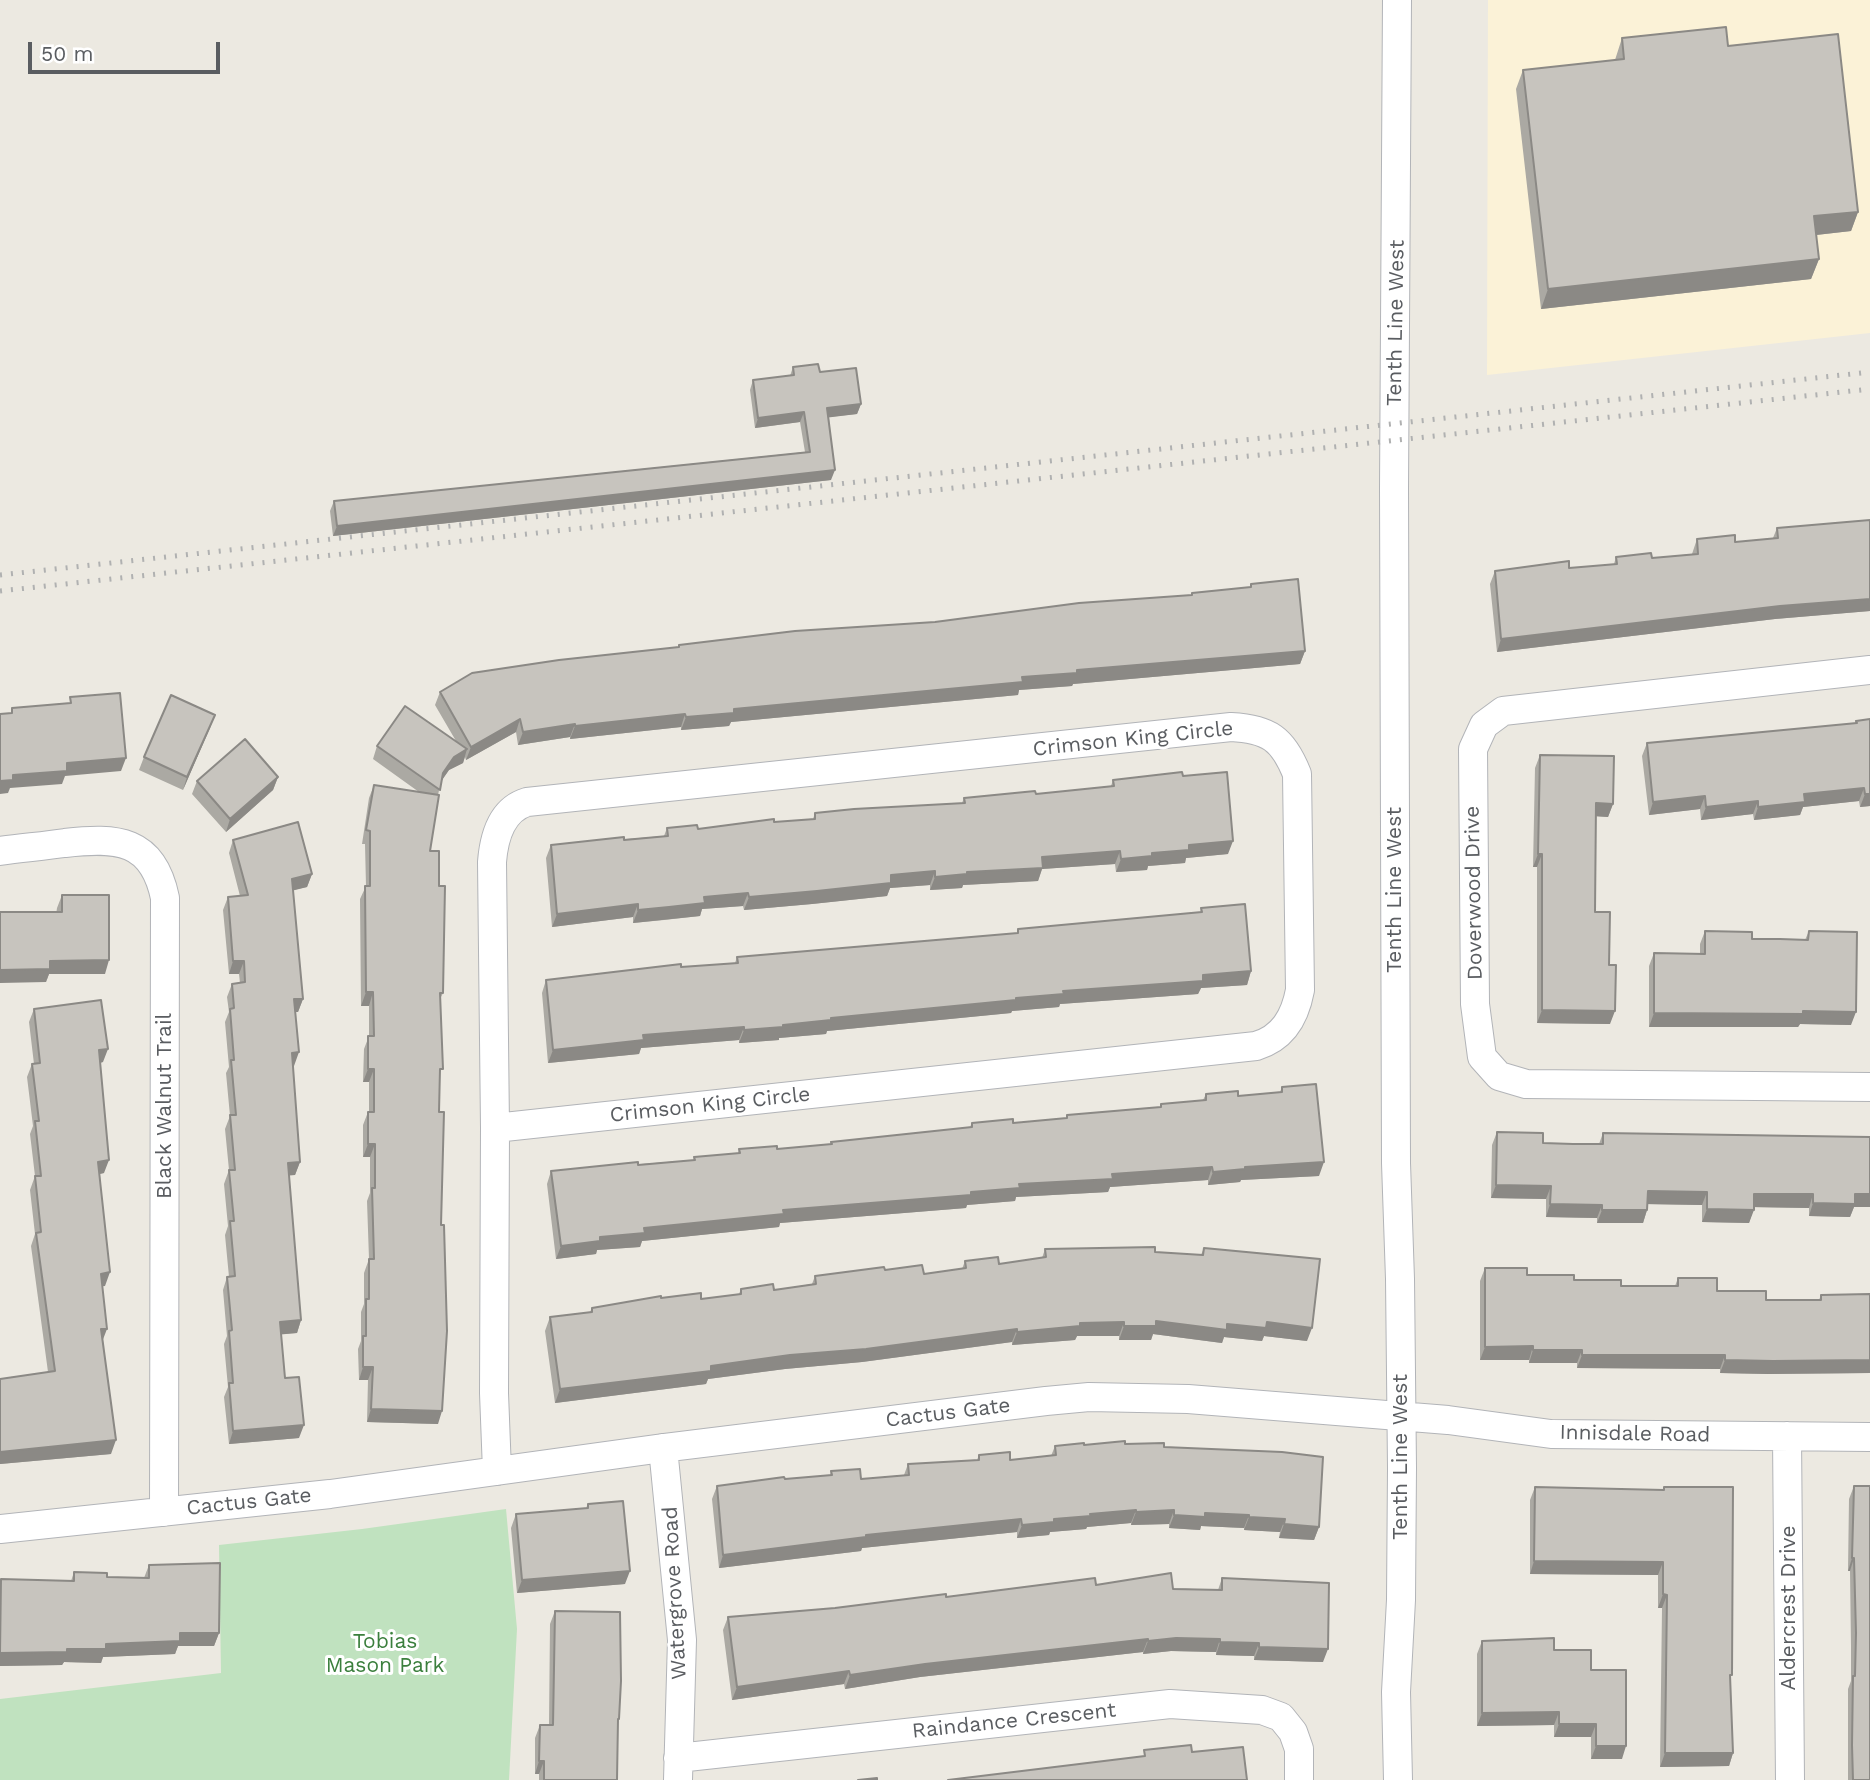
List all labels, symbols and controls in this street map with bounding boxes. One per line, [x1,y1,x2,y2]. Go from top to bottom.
scale bar [32,28,224,72]
text: 50 m [41,41,93,66]
street label: Tenth Line West [1382,240,1410,406]
street label: Crimson King Circle [1031,716,1235,762]
street label: Doverwood Drive [1460,806,1488,980]
street label: Tenth Line West [1382,807,1408,973]
street label: Black Walnut Trail [152,1013,178,1199]
street label: Crimson King Circle [608,1082,812,1128]
street label: Tenth Line West [1388,1374,1414,1540]
street label: Cactus Gate [884,1393,1012,1433]
street label: Innisdale Road [1559,1420,1711,1448]
street label: Cactus Gate [185,1483,313,1521]
street label: Watergrove Road [658,1506,692,1680]
street label: Aldercrest Drive [1776,1525,1802,1691]
park label: Tobias Mason Park [326,1629,444,1679]
street label: Raindance Crescent [911,1698,1117,1744]

